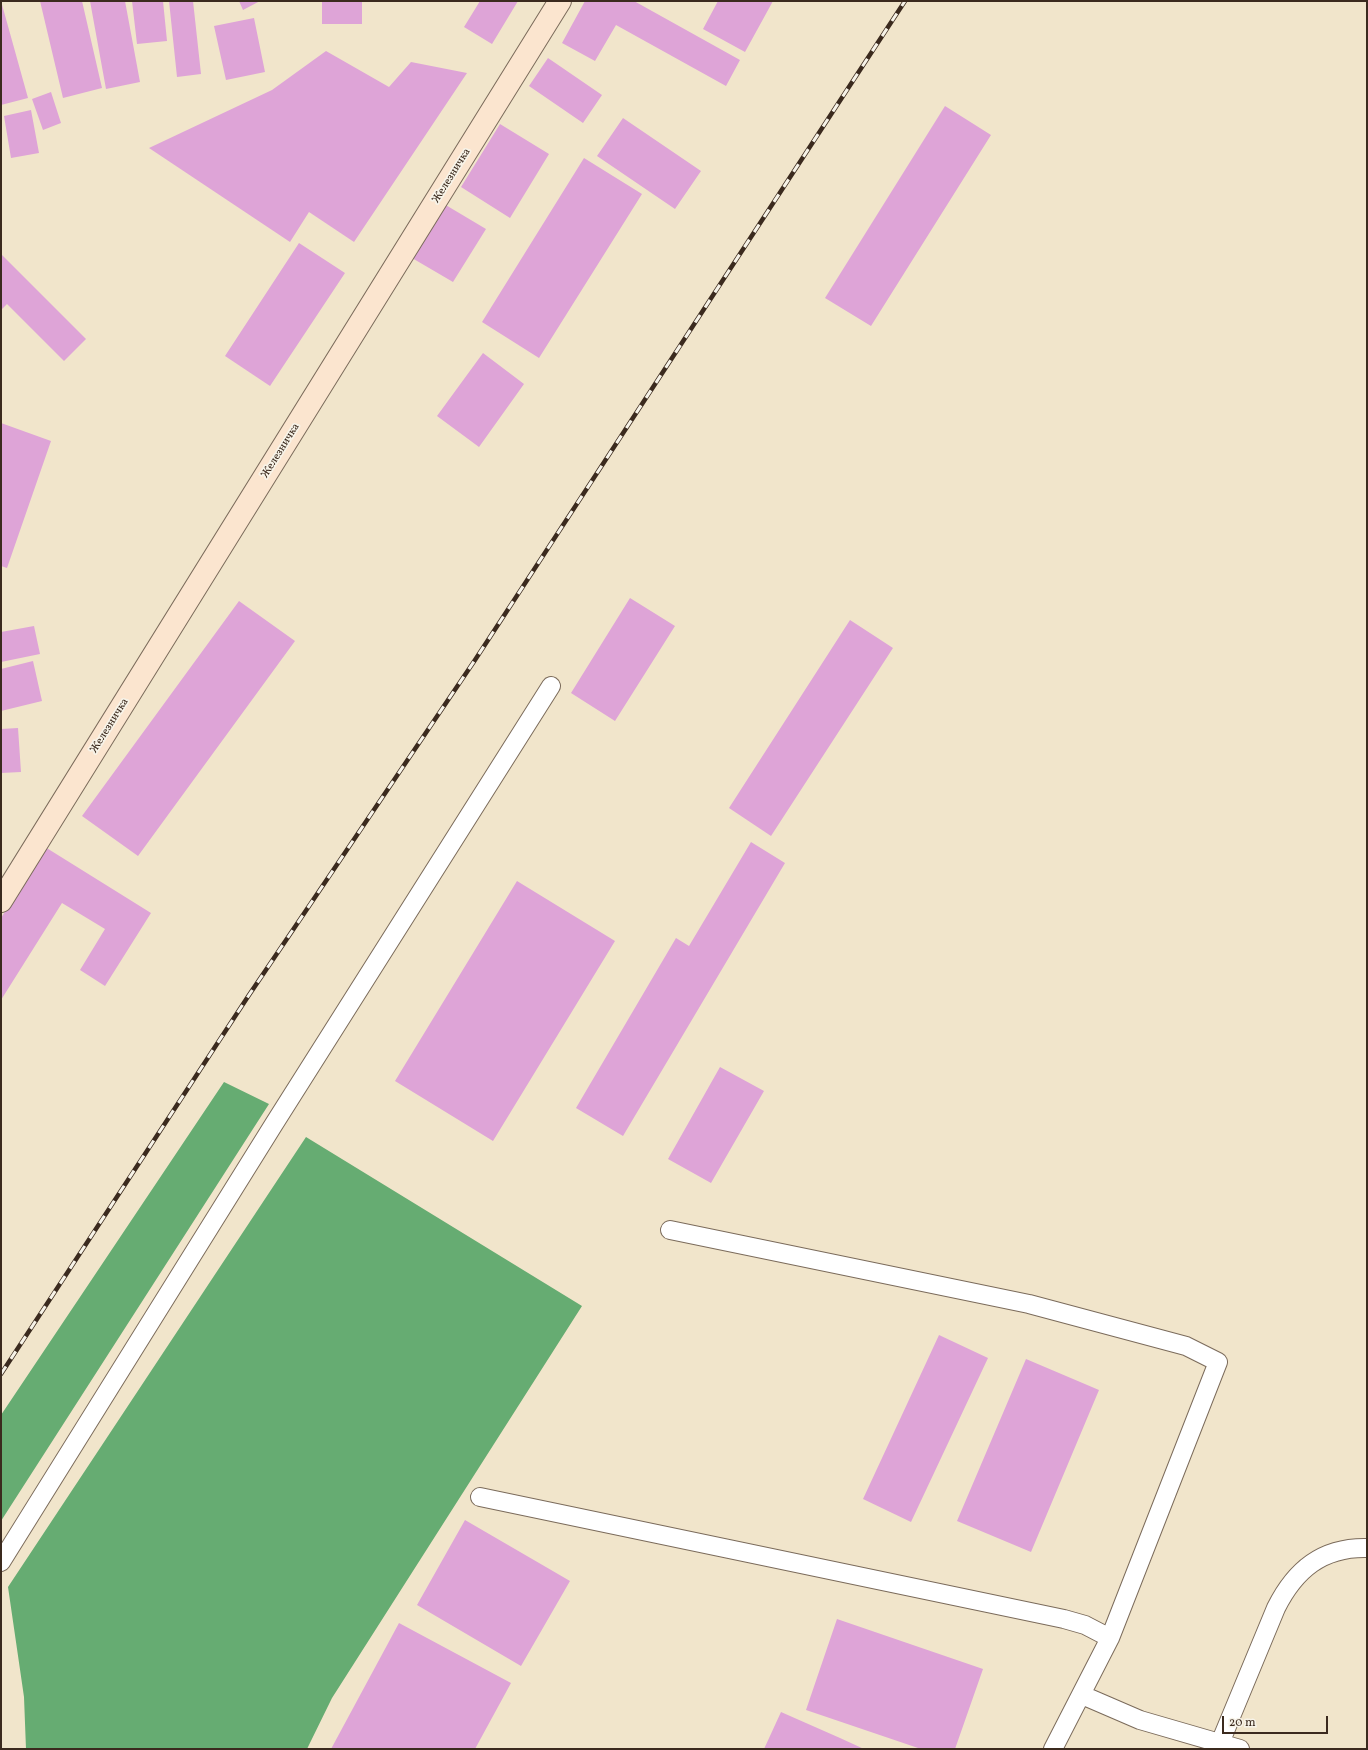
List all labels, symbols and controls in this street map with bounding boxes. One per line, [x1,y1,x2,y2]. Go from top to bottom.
street label: Железничка [430,146,474,206]
street label: Железничка [259,421,303,481]
street label: Железничка [88,696,132,756]
scale bar [1224,1708,1330,1734]
text: 20 m [1229,1715,1256,1731]

